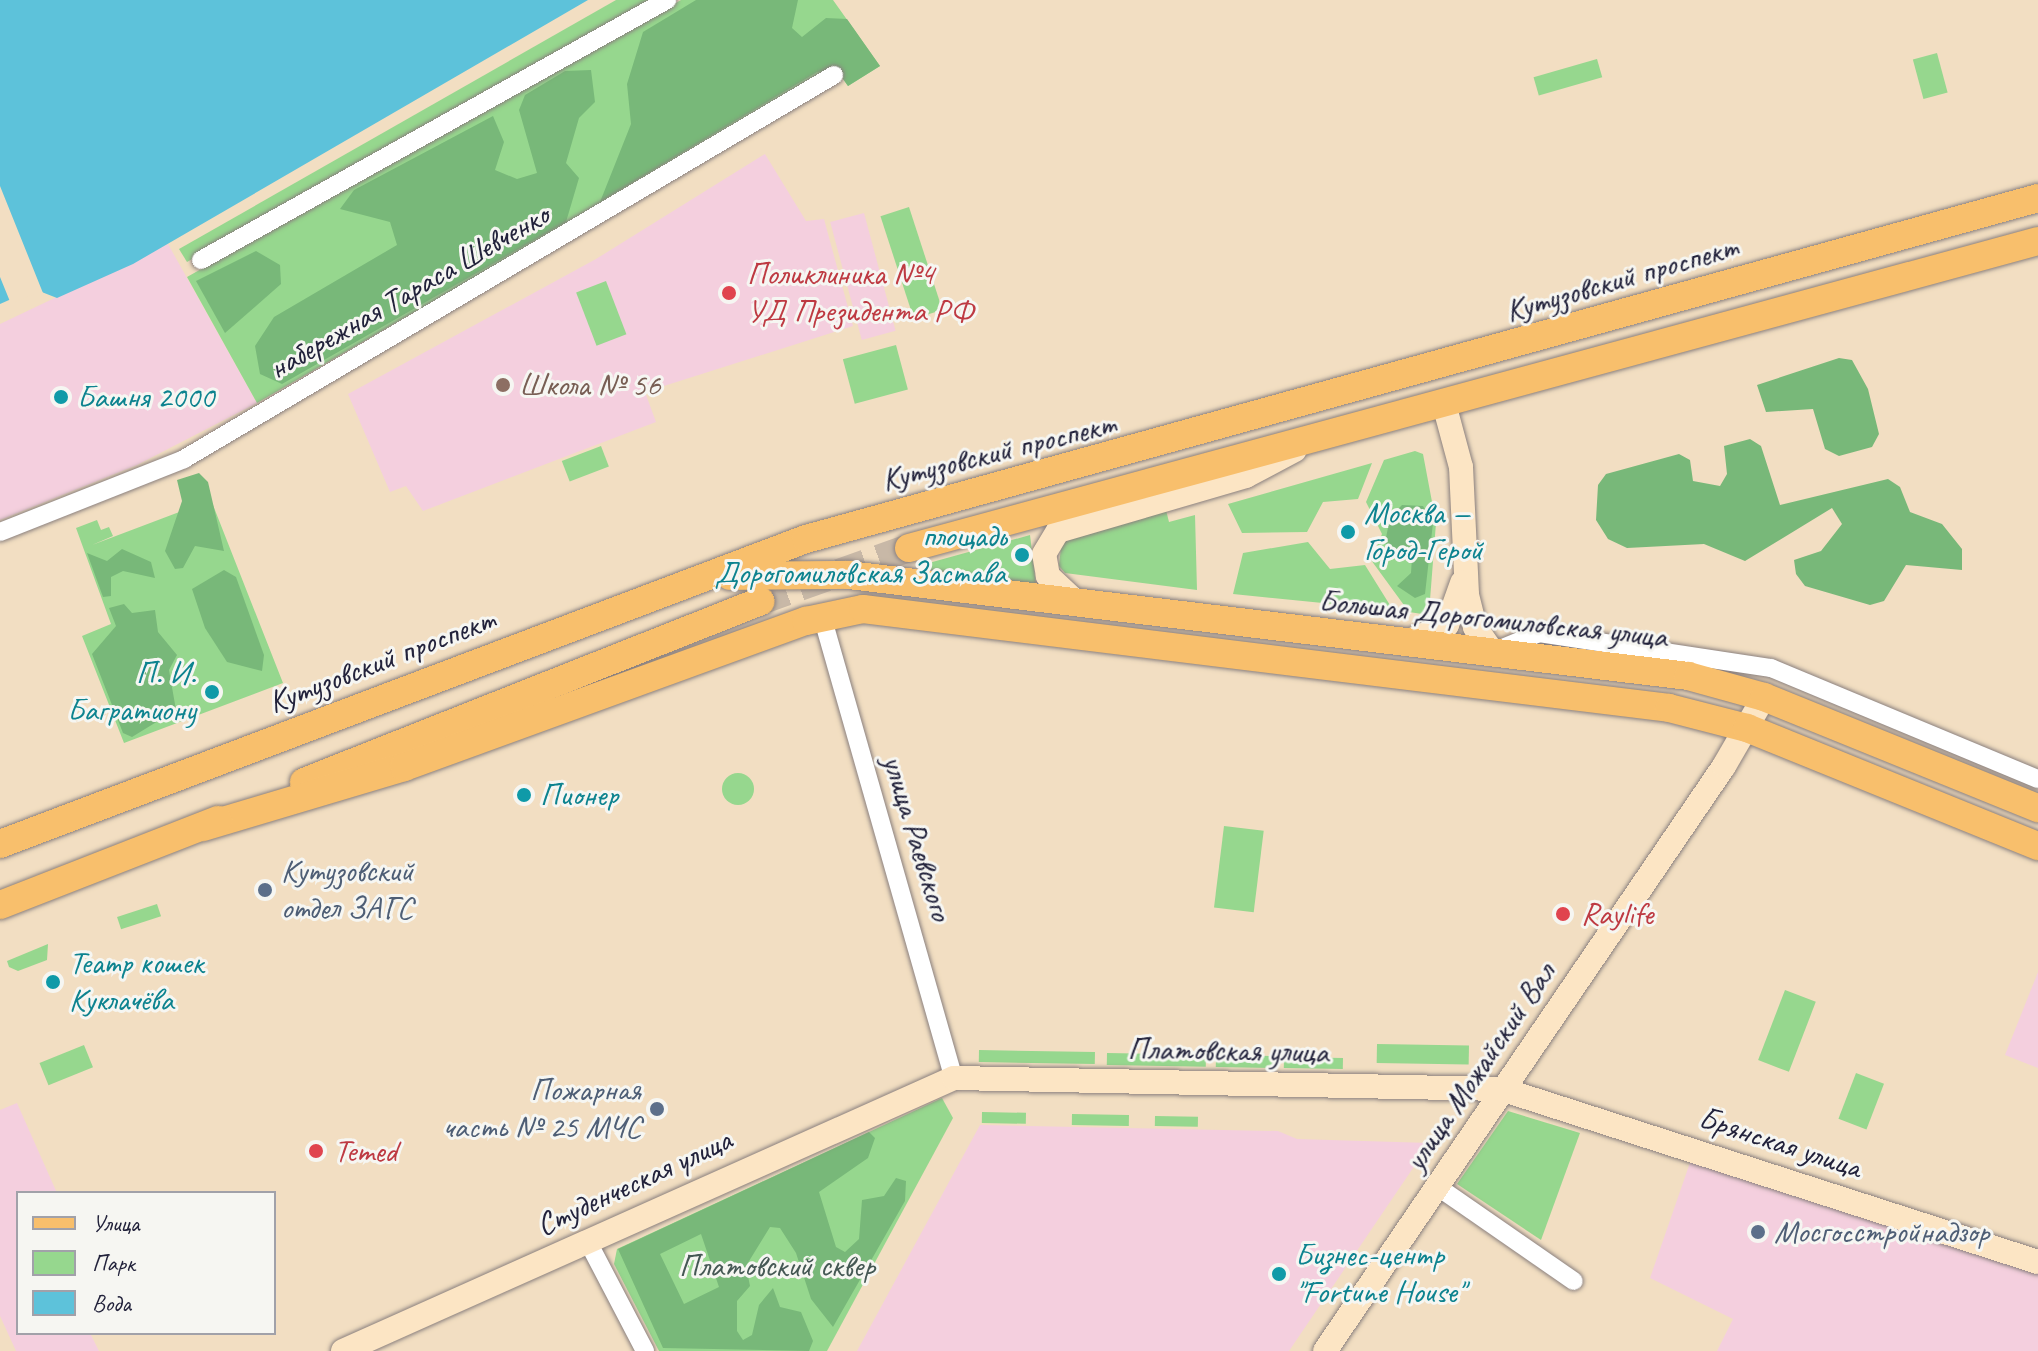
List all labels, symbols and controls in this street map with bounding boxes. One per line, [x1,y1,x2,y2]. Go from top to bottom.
street label: набережная Тараса Шевченко [262,196,556,388]
street label: Кутузовский проспект [1501,227,1743,331]
place label: Поликлиника №4 УД Президента РФ [747,256,973,331]
marker: Поликлиника №4 УД Президента РФ [718,282,740,304]
place label: Школа № 56 [519,366,660,404]
marker: Школа № 56 [494,376,512,394]
place label: Башня 2000 [77,378,214,416]
marker: Башня 2000 [52,388,70,406]
street label: Кутузовский проспект [878,404,1120,500]
place label: Москва — Город-Герой [1364,495,1483,570]
place label: площадь Дорогомиловская Застава [713,518,1006,593]
marker: Москва — Город-Герой [1339,523,1357,541]
marker: площадь Дорогомиловская Застава [1013,546,1031,564]
street label: Большая Дорогомиловская улица [1316,581,1670,657]
street label: Кутузовский проспект [263,600,501,722]
place label: П. И. Багратиону [67,655,196,730]
marker: П. И. Багратиону [203,683,221,701]
street label: улица Раевского [874,751,960,925]
place label: Пионер [540,776,618,814]
marker: Пионер [515,786,533,804]
place label: Кутузовский отдел ЗАГС [281,853,413,928]
marker: Кутузовский отдел ЗАГС [256,881,274,899]
place label: Raylife [1581,895,1653,933]
marker: Raylife [1552,903,1574,925]
place label: Театр кошек Куклачёва [69,945,202,1020]
street label: улица Можайский Вал [1395,954,1565,1180]
marker: Театр кошек Куклачёва [44,973,62,991]
street label: Платовская улица [1127,1030,1329,1072]
place label: Пожарная часть № 25 МЧС [443,1072,641,1147]
street label: Брянская улица [1693,1099,1867,1187]
marker: Пожарная часть № 25 МЧС [648,1100,666,1118]
street label: Студенческая улица [529,1120,739,1246]
place label: Temed [334,1132,397,1170]
marker: Temed [305,1140,327,1162]
legend [16,1191,276,1335]
text: Улица [92,1208,140,1238]
place label: Мосгосстройнадзор [1774,1213,1989,1251]
marker: Мосгосстройнадзор [1749,1223,1767,1241]
place label: Бизнес-центр "Fortune House" [1295,1237,1464,1312]
park label: Платовский сквер [679,1247,875,1285]
text: Парк [92,1248,135,1278]
marker: Бизнес-центр "Fortune House" [1270,1265,1288,1283]
text: Вода [92,1288,131,1318]

